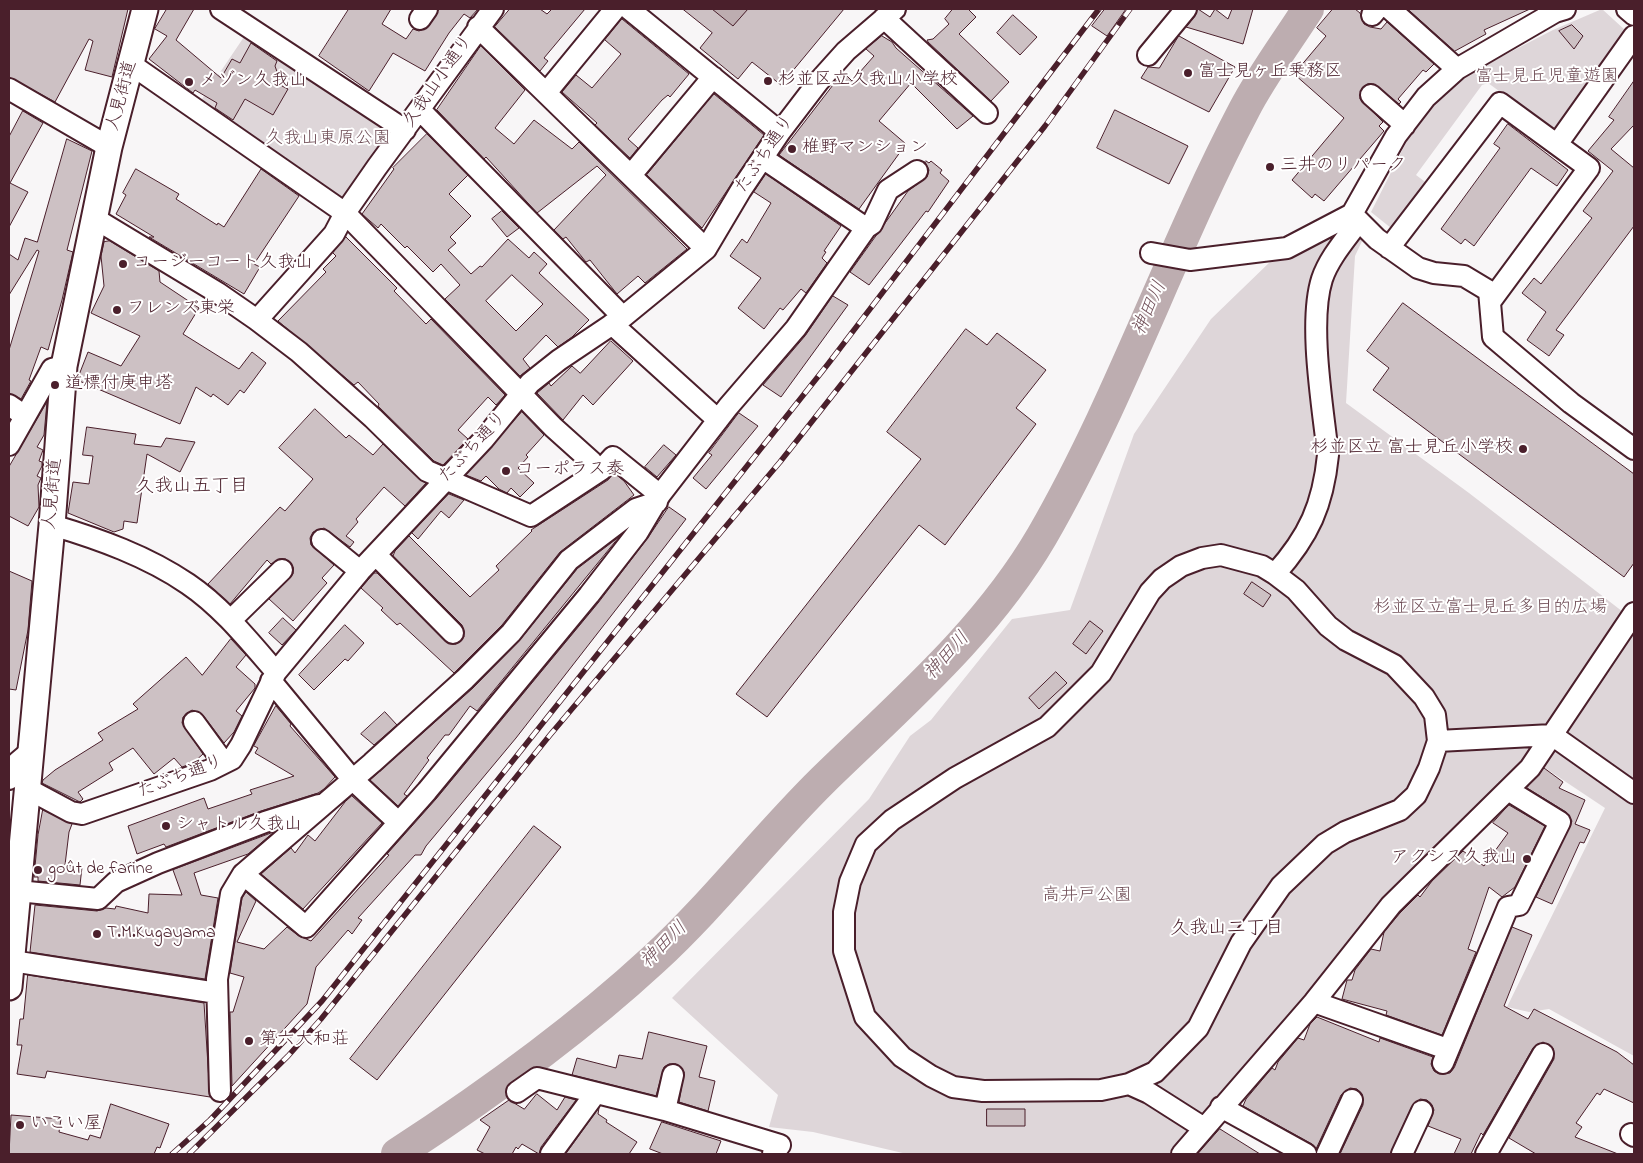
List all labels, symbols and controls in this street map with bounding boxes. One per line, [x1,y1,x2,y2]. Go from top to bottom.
street label: 久我山小通り [399,32,479,132]
street label: 人見街道 [103,58,143,134]
place label: 富士見ヶ丘乗務区 [1198,62,1342,84]
marker: 富士見ヶ丘乗務区 [1182,67,1194,79]
park label: 富士見丘児童遊園 [1475,67,1619,89]
place label: 杉並区立久我山小学校 [778,70,958,92]
place label: メゾン久我山 [199,71,307,93]
marker: 杉並区立久我山小学校 [762,75,774,87]
marker: メゾン久我山 [183,76,195,88]
street label: たぶち通り [732,112,800,198]
park label: 久我山東原公園 [265,129,391,151]
place label: 椎野マンション [802,138,928,160]
marker: 椎野マンション [786,143,798,155]
place label: 三井のリパーク [1280,156,1406,178]
marker: 三井のリパーク [1264,161,1276,173]
place label: コージーコート久我山 [133,253,313,275]
marker: コージーコート久我山 [117,258,129,270]
water label: 神田川 [1129,278,1173,340]
place label: フレンズ東栄 [127,299,235,321]
marker: フレンズ東栄 [111,304,123,316]
place label: 道標付庚申塔 [65,374,173,396]
marker: 道標付庚申塔 [49,379,61,391]
street label: たぶち通り [435,408,513,488]
place label: 杉並区立 富士見丘小学校 [1311,438,1513,460]
marker: 杉並区立 富士見丘小学校 [1517,443,1529,455]
street label: 人見街道 [40,457,68,531]
place label: コーポラス泰 [516,460,624,482]
marker: コーポラス泰 [500,465,512,477]
district label: 久我山五丁目 [135,477,249,499]
park label: 杉並区立富士見丘多目的広場 [1373,598,1607,620]
water label: 神田川 [920,628,976,686]
street label: たぶち通り [135,752,227,804]
place label: シャトル久我山 [176,815,302,837]
marker: シャトル久我山 [160,820,172,832]
place label: アクシス久我山 [1391,848,1517,870]
marker: アクシス久我山 [1521,853,1533,865]
place label: goût de farine [48,859,153,881]
marker: goût de farine [32,864,44,876]
park label: 高井戸公園 [1042,886,1132,908]
water label: 神田川 [637,918,693,974]
district label: 久我山二丁目 [1170,919,1284,941]
place label: T.M.Kugayama [107,923,216,945]
marker: T.M.Kugayama [91,928,103,940]
place label: 第六大和荘 [259,1030,349,1052]
marker: 第六大和荘 [243,1035,255,1047]
place label: いこい屋 [30,1114,102,1136]
marker: いこい屋 [14,1119,26,1131]

